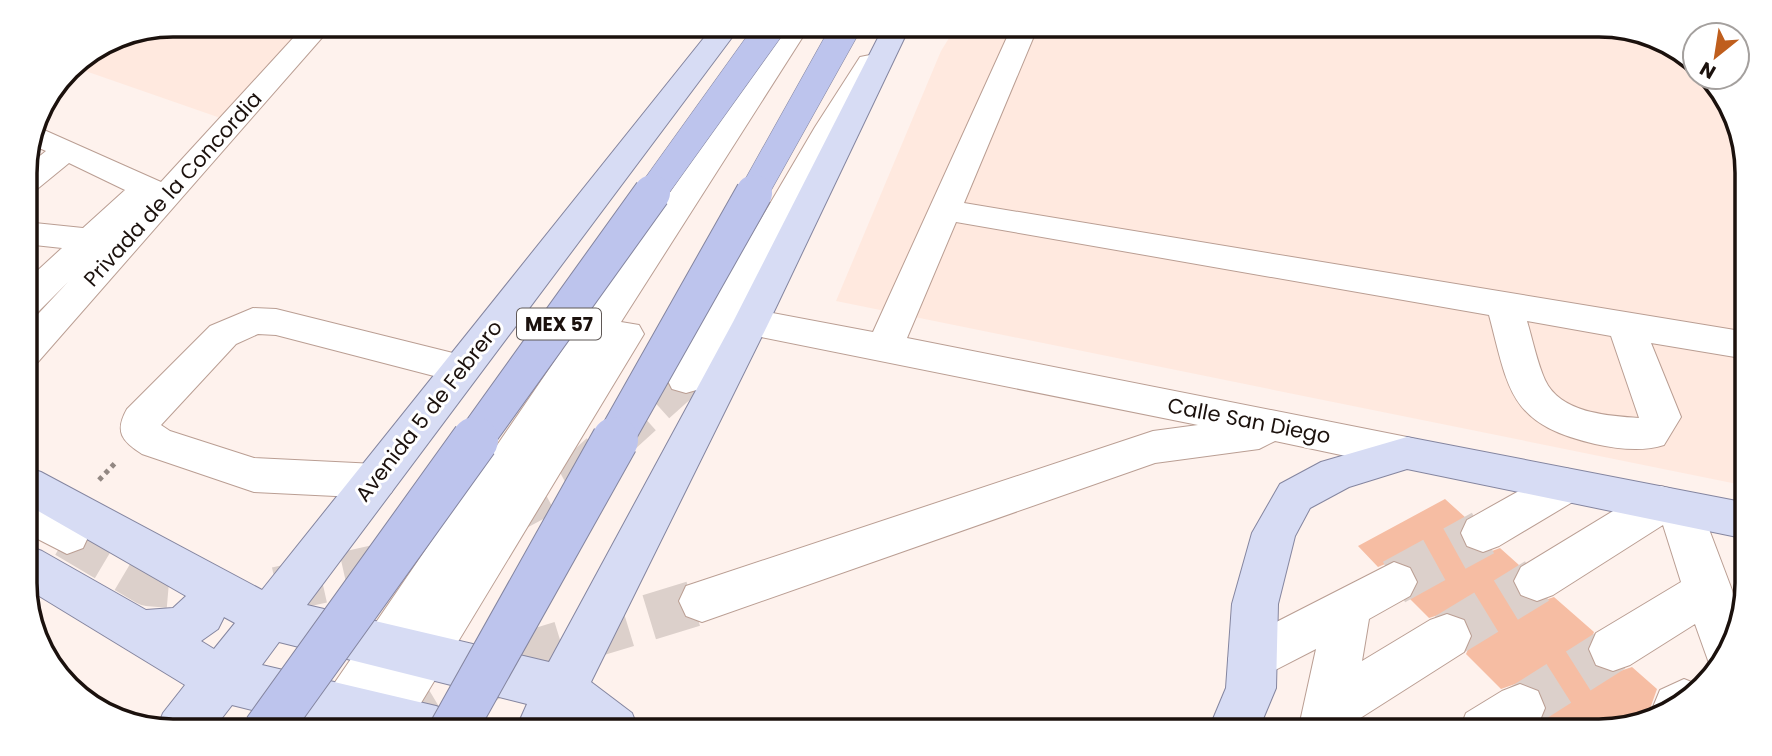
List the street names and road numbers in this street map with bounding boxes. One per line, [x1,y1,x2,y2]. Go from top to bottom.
street label: Privada de la Concordia [77,85,268,293]
road number: MEX 57 [517,308,601,340]
street label: Avenida 5 de Febrero [348,314,509,508]
street label: Calle San Diego [1165,390,1333,451]

